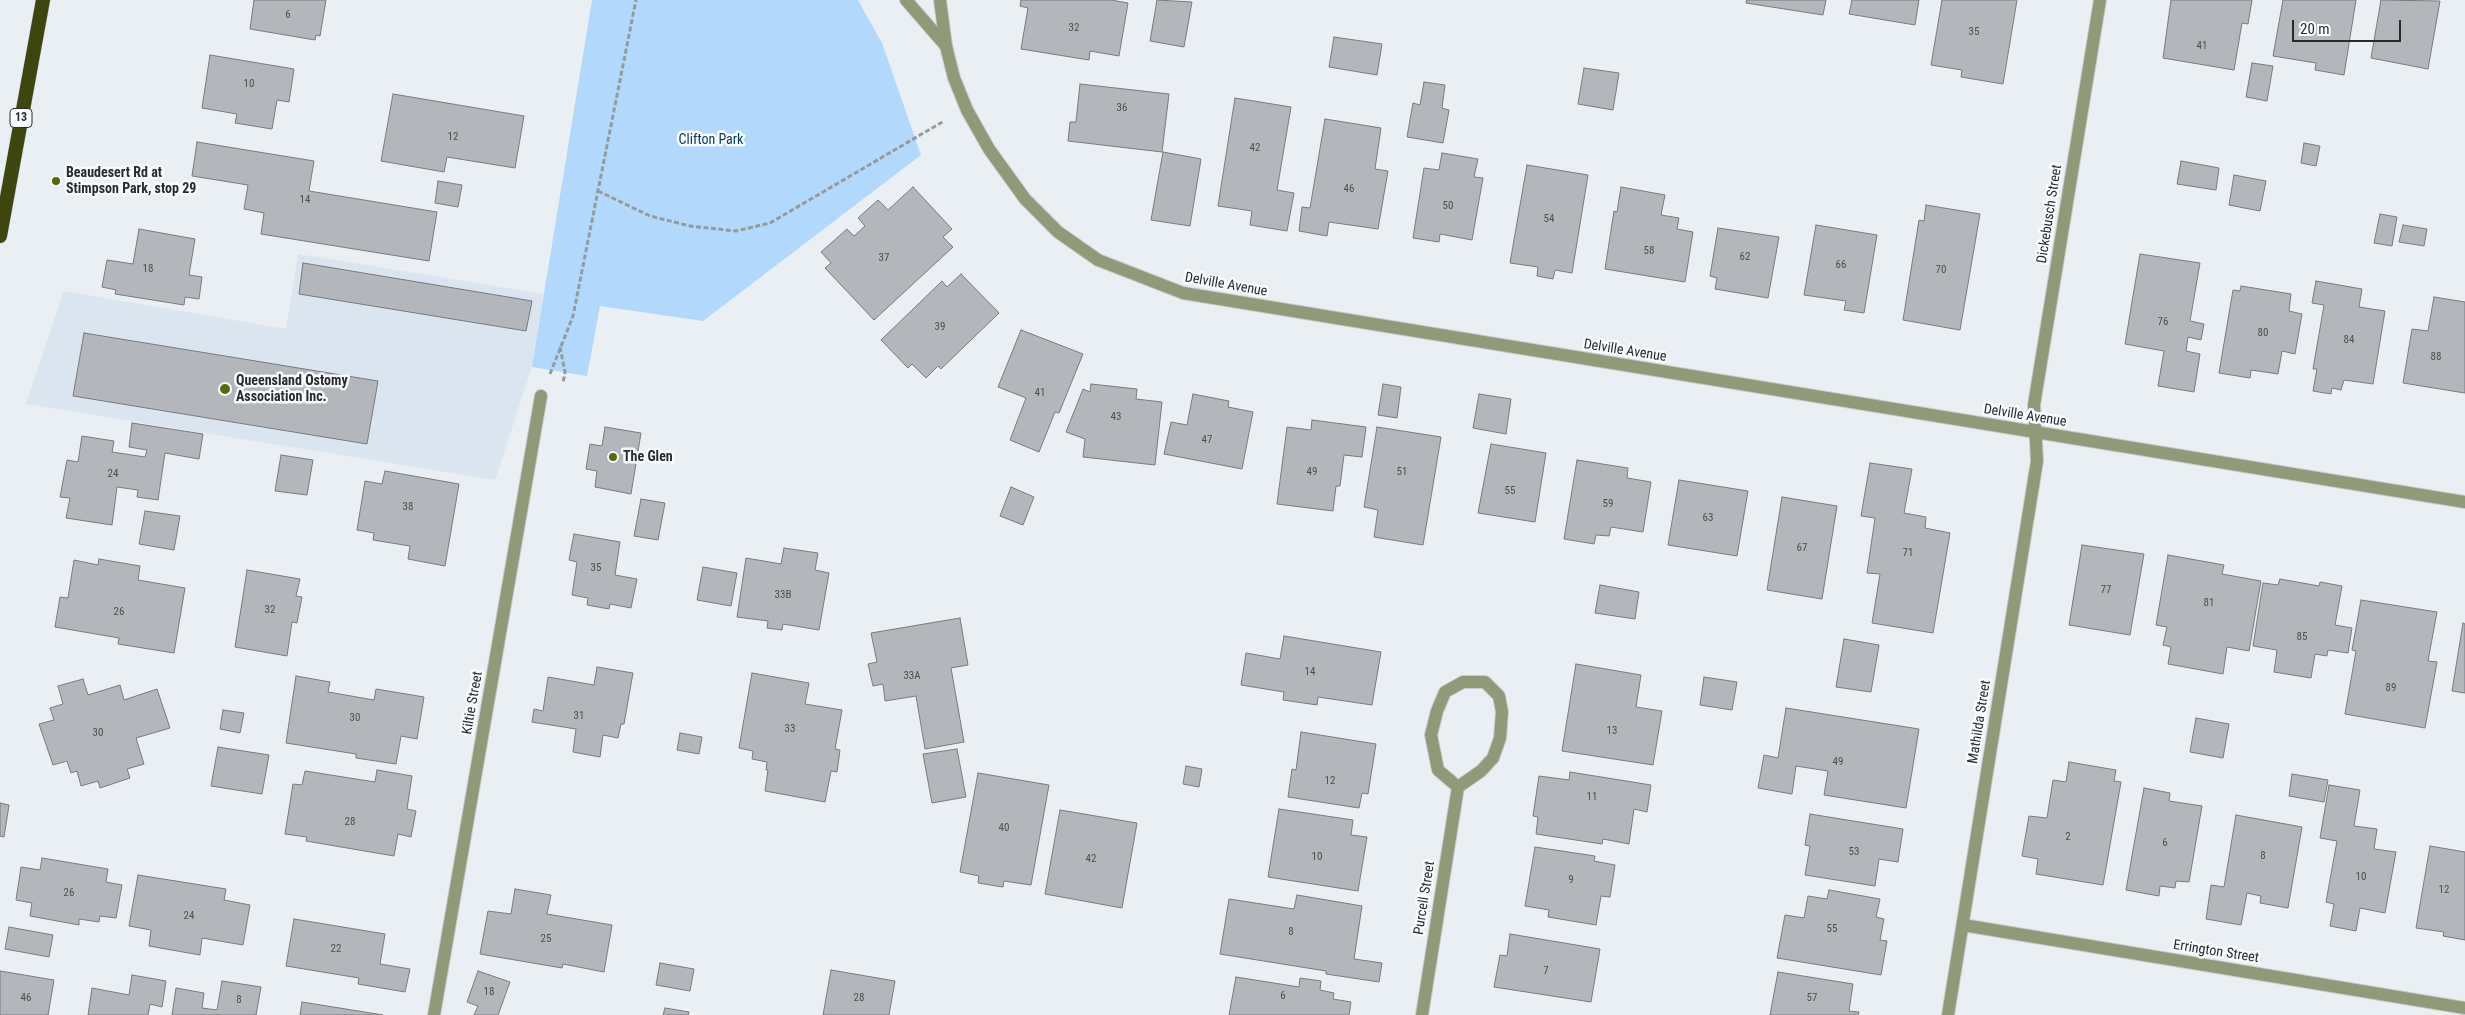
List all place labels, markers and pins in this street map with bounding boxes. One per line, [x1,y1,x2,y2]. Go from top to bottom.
place label: Beaudesert Rd at Stimpson Park, stop 29 [66,165,196,198]
marker: Beaudesert Rd at Stimpson Park, stop 29 [50,175,62,187]
place label: Queensland Ostomy Association Inc. [236,373,348,406]
marker: Queensland Ostomy Association Inc. [218,382,232,396]
place label: The Glen [623,449,673,465]
marker: The Glen [607,451,619,463]

